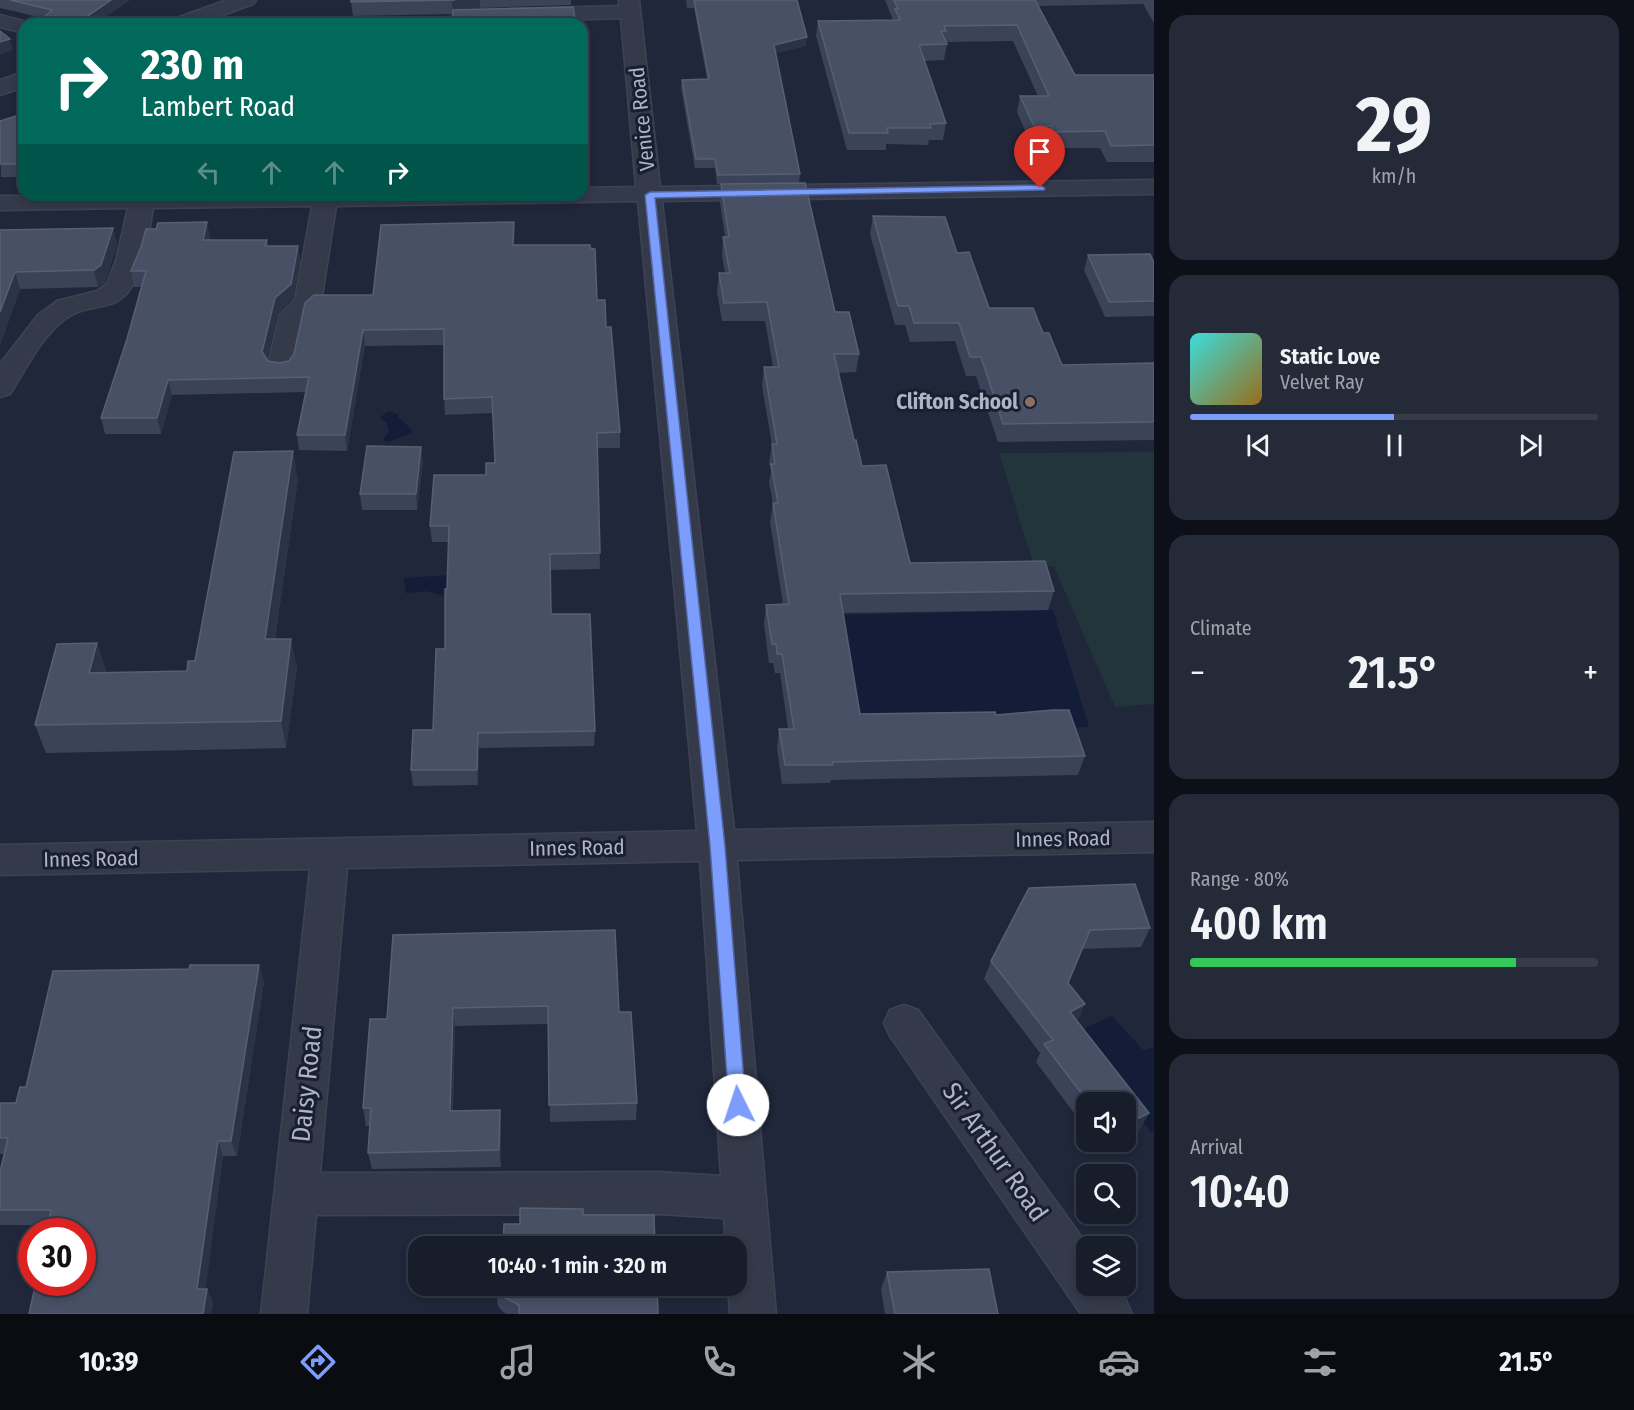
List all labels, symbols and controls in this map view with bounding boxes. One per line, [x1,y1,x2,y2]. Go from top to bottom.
text: 230 m [141,40,244,90]
icon: right [42,42,120,120]
street label: Venice Road [624,66,660,172]
text: 29 [1356,78,1432,172]
text: Lambert Road [141,91,295,123]
pin [1014,126,1065,188]
icon: arrive [1023,135,1056,168]
icon: left [192,156,225,189]
icon: ahead [255,156,288,189]
icon: ahead [318,156,351,189]
icon: right [381,156,414,189]
text: km/h [1372,164,1416,188]
text: Static Love [1280,343,1380,370]
text: Velvet Ray [1280,370,1364,394]
place label: Clifton School [896,389,1018,415]
marker: Clifton School [1023,395,1037,409]
icon: previous [1242,429,1275,462]
icon: pause [1378,429,1411,462]
icon: next [1514,429,1547,462]
text: Climate [1190,616,1252,640]
text: 21.5° [1348,646,1440,700]
text: − [1190,653,1205,693]
text: + [1583,653,1598,693]
street label: Innes Road [1015,825,1111,853]
street label: Innes Road [529,834,625,862]
street label: Innes Road [43,845,139,873]
text: Range · 80% [1190,867,1289,891]
text: 400 km [1190,897,1328,951]
street label: Daisy Road [285,1024,329,1144]
position arrow [706,1073,770,1137]
street label: Sir Arthur Road [936,1077,1054,1227]
map controls [1076,1092,1136,1296]
button: sound [1076,1092,1136,1152]
text: Arrival [1190,1135,1243,1159]
button: search [1076,1164,1136,1224]
text: 10:40 [1190,1165,1290,1219]
speed limit sign: 30 [18,1218,96,1296]
button: layers [1076,1236,1136,1296]
text: 10:40 · 1 min · 320 m [488,1252,667,1279]
icon: directions [297,1341,339,1383]
icon: music [497,1341,539,1383]
icon: phone [698,1341,740,1383]
icon: climate [898,1341,940,1383]
icon: car [1098,1341,1140,1383]
icon: filters [1299,1341,1341,1383]
text: 10:39 [79,1346,138,1378]
text: 21.5° [1499,1346,1555,1378]

